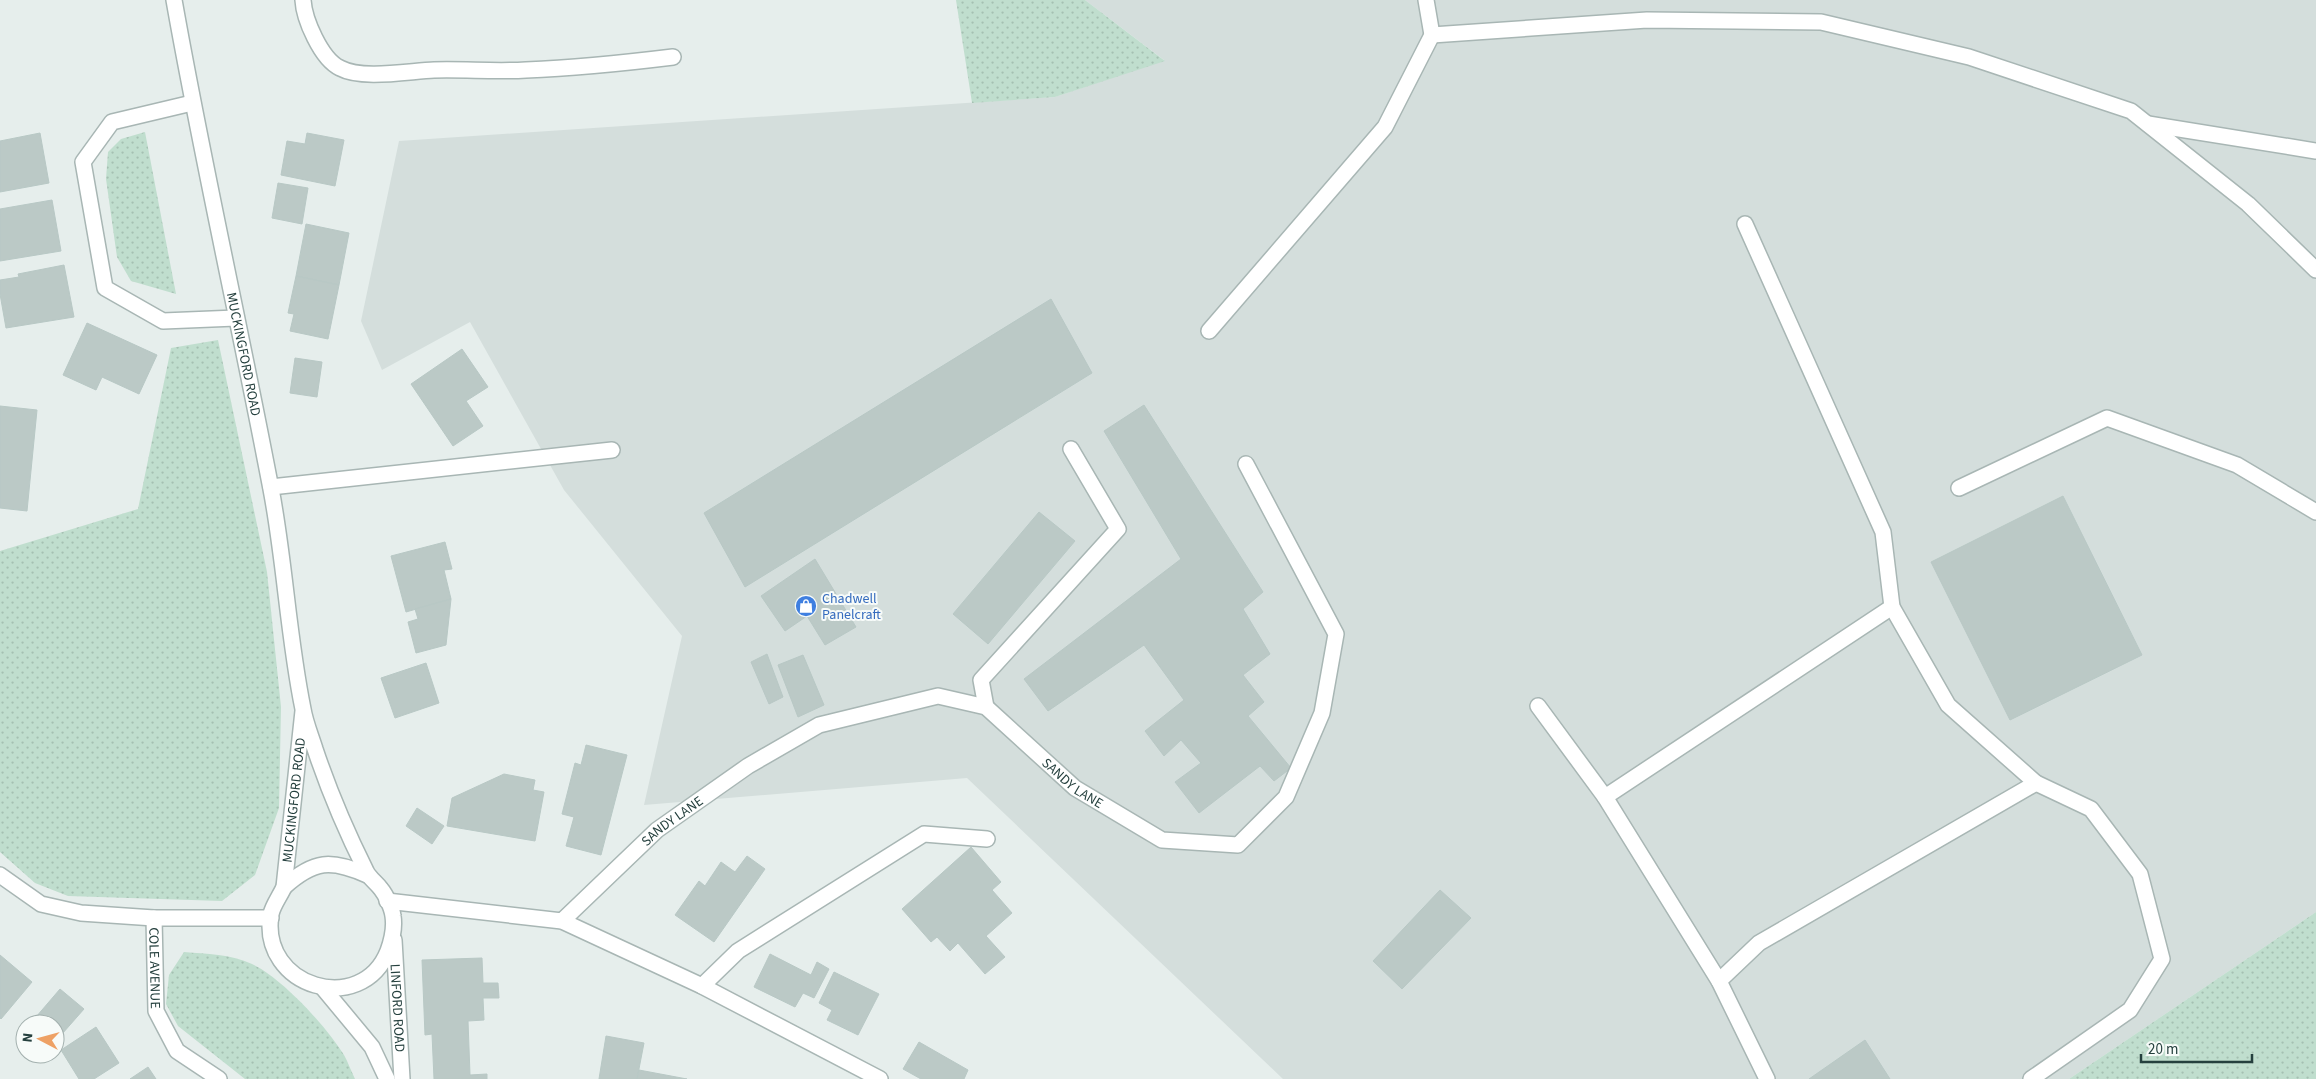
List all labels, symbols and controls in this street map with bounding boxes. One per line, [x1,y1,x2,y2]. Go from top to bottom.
street label: MUCKINGFORD ROAD [221,291,266,418]
place label: Chadwell Panelcraft [822,589,882,625]
shop icon: Chadwell Panelcraft [794,594,818,618]
street label: MUCKINGFORD ROAD [278,737,311,864]
street label: SANDY LANE [1037,754,1107,814]
street label: SANDY LANE [637,792,707,851]
street label: COLE AVENUE [143,927,165,1009]
street label: LINFORD ROAD [384,963,409,1053]
north arrow [15,1014,65,1064]
text: N [18,1032,38,1043]
scale bar [2141,1032,2252,1064]
text: 20 m [2148,1039,2178,1060]

